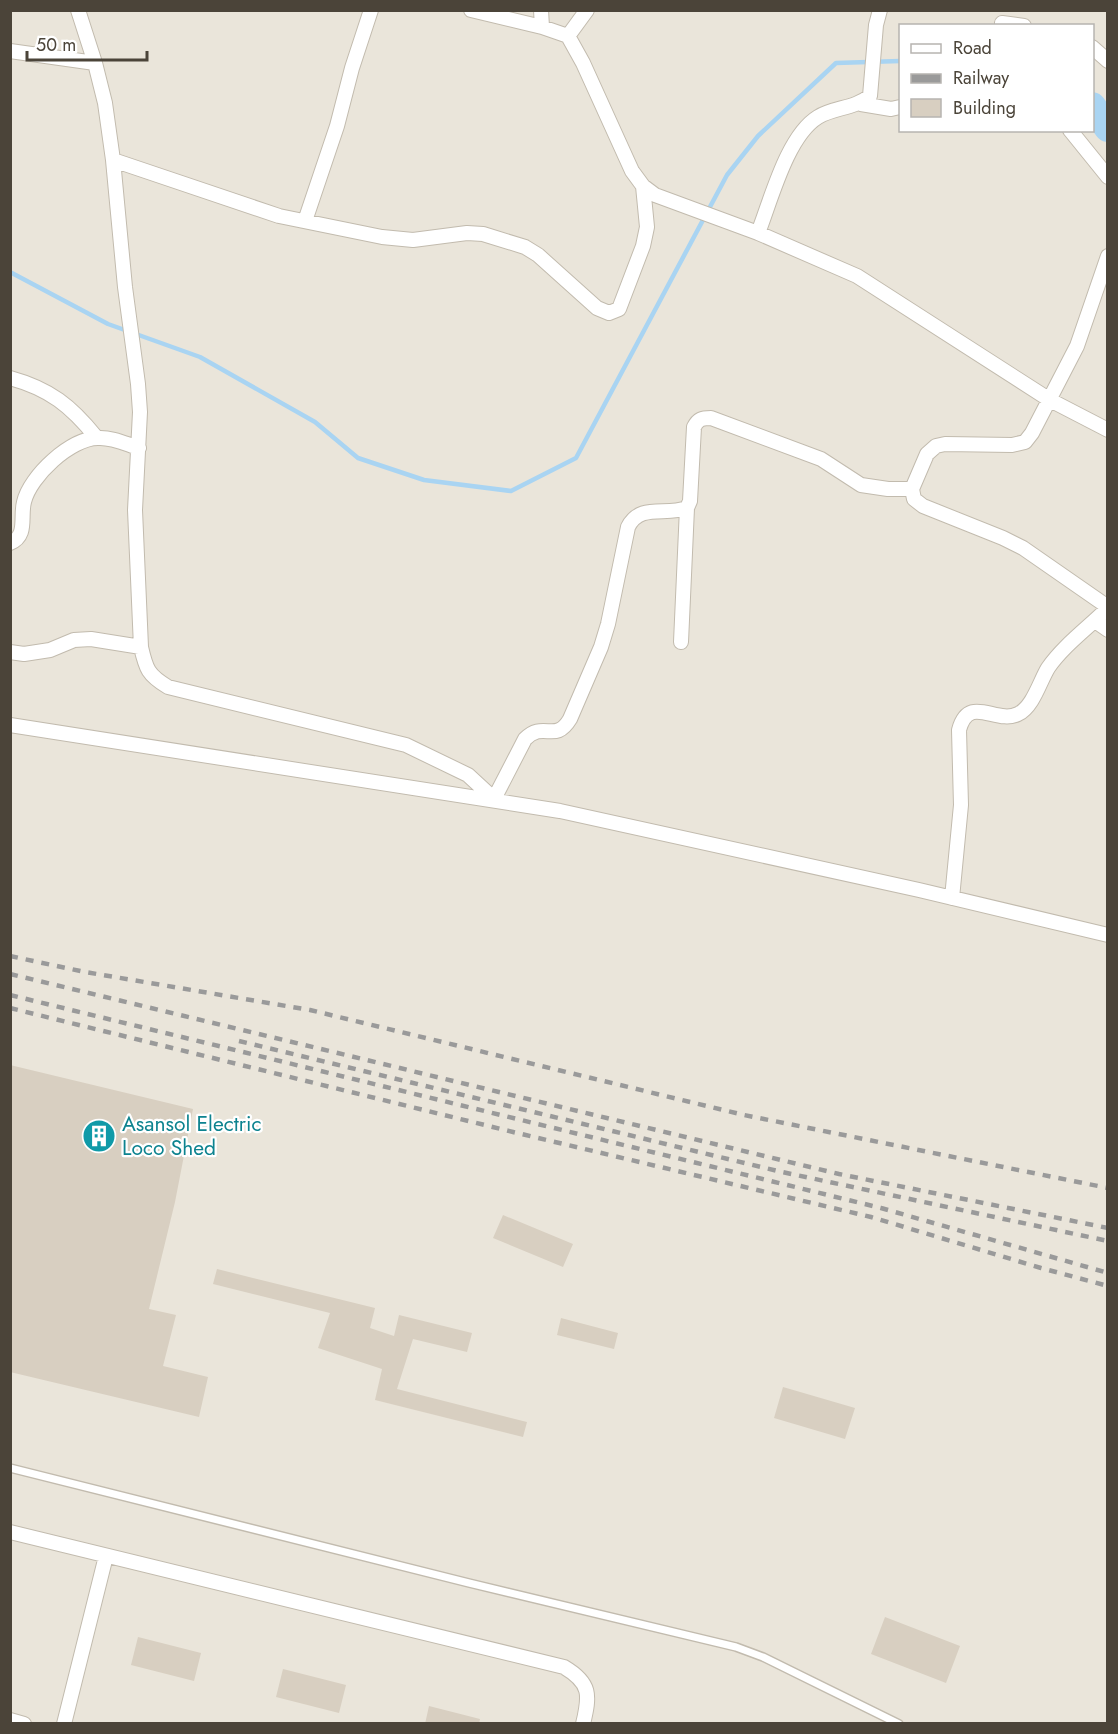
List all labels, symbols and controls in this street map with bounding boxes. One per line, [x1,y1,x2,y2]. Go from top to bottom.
scale bar [27,24,147,62]
legend [899,24,1094,132]
text: 50 m [36,32,76,58]
text: Road [953,35,992,61]
text: Railway [953,65,1009,91]
text: Building [953,95,1016,121]
place label: Asansol Electric Loco Shed [122,1109,261,1163]
building icon: Asansol Electric Loco Shed [81,1118,117,1154]

